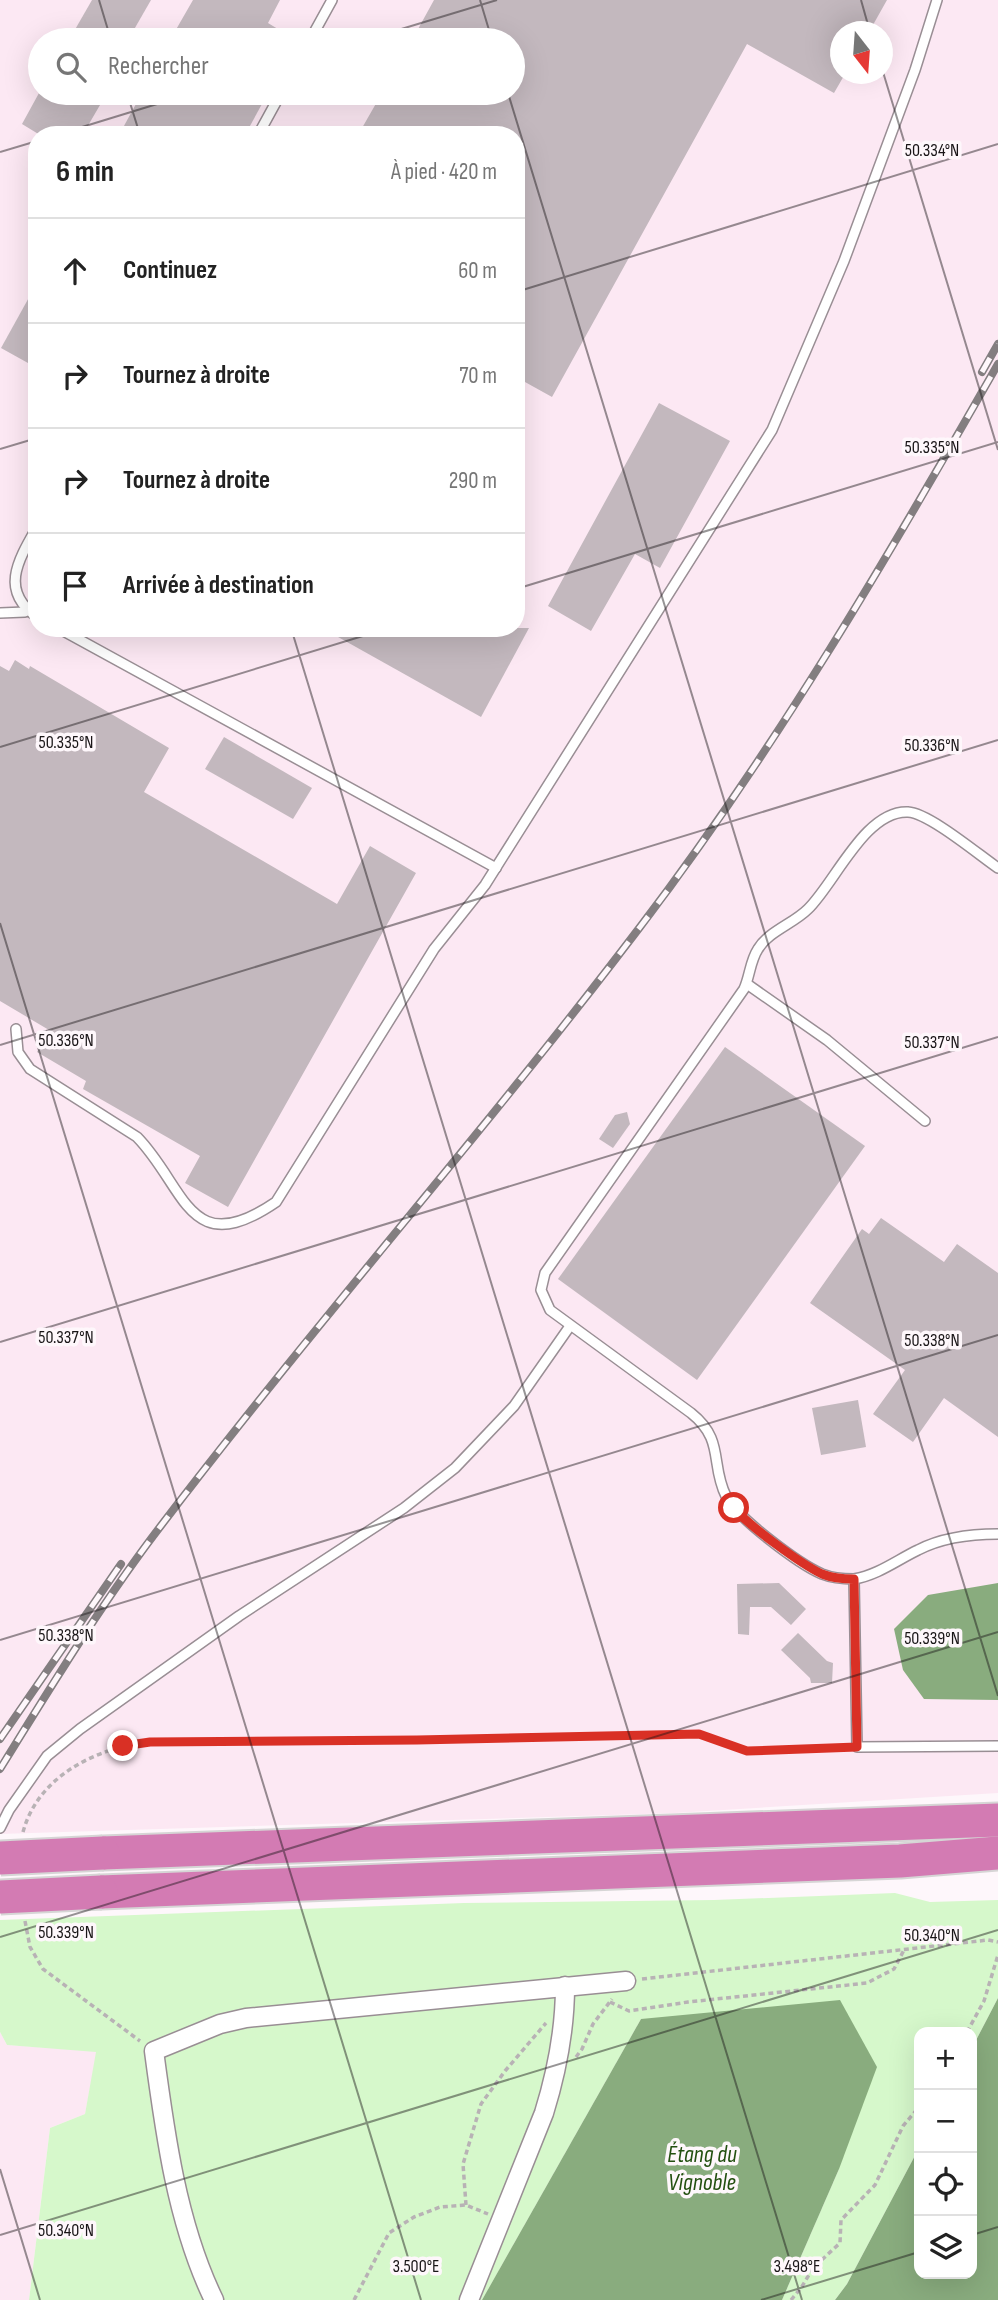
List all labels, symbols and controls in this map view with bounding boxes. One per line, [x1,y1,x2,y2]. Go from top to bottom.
north arrow [830,21,893,84]
search box [28,28,525,105]
icon: search [52,48,90,86]
text: Rechercher [108,51,209,82]
text: 50.334°N [905,140,959,161]
text: 6 min [56,154,114,190]
text: À pied · 420 m [391,158,497,186]
icon: ahead [56,252,94,290]
text: Continuez [123,255,217,286]
text: 60 m [458,257,497,285]
icon: right [56,357,94,395]
text: Tournez à droite [123,360,270,391]
text: 70 m [459,362,497,390]
text: 50.335°N [905,437,959,458]
icon: right [56,462,94,500]
text: Tournez à droite [123,465,270,496]
text: 290 m [449,467,497,495]
icon: arrive [56,567,94,605]
text: Arrivée à destination [123,570,314,601]
text: 50.335°N [39,732,93,753]
text: 50.336°N [904,735,960,756]
text: 50.336°N [38,1030,94,1051]
text: 50.337°N [904,1032,960,1053]
text: 50.337°N [38,1327,94,1348]
text: 50.338°N [904,1330,960,1351]
route start [718,1492,749,1523]
text: 50.338°N [38,1625,94,1646]
text: 50.339°N [904,1628,960,1649]
route end [107,1730,138,1761]
text: 50.339°N [38,1922,94,1943]
text: 50.340°N [904,1925,960,1946]
map controls [914,2027,977,2279]
button: + [914,2027,977,2090]
button: − [914,2090,977,2153]
water label: Étang du Vignoble [667,2140,737,2197]
button: locate [914,2153,977,2216]
button: layers [914,2216,977,2279]
text: 50.340°N [38,2220,94,2241]
text: 3.500°E [393,2256,439,2277]
text: 3.498°E [774,2256,820,2277]

